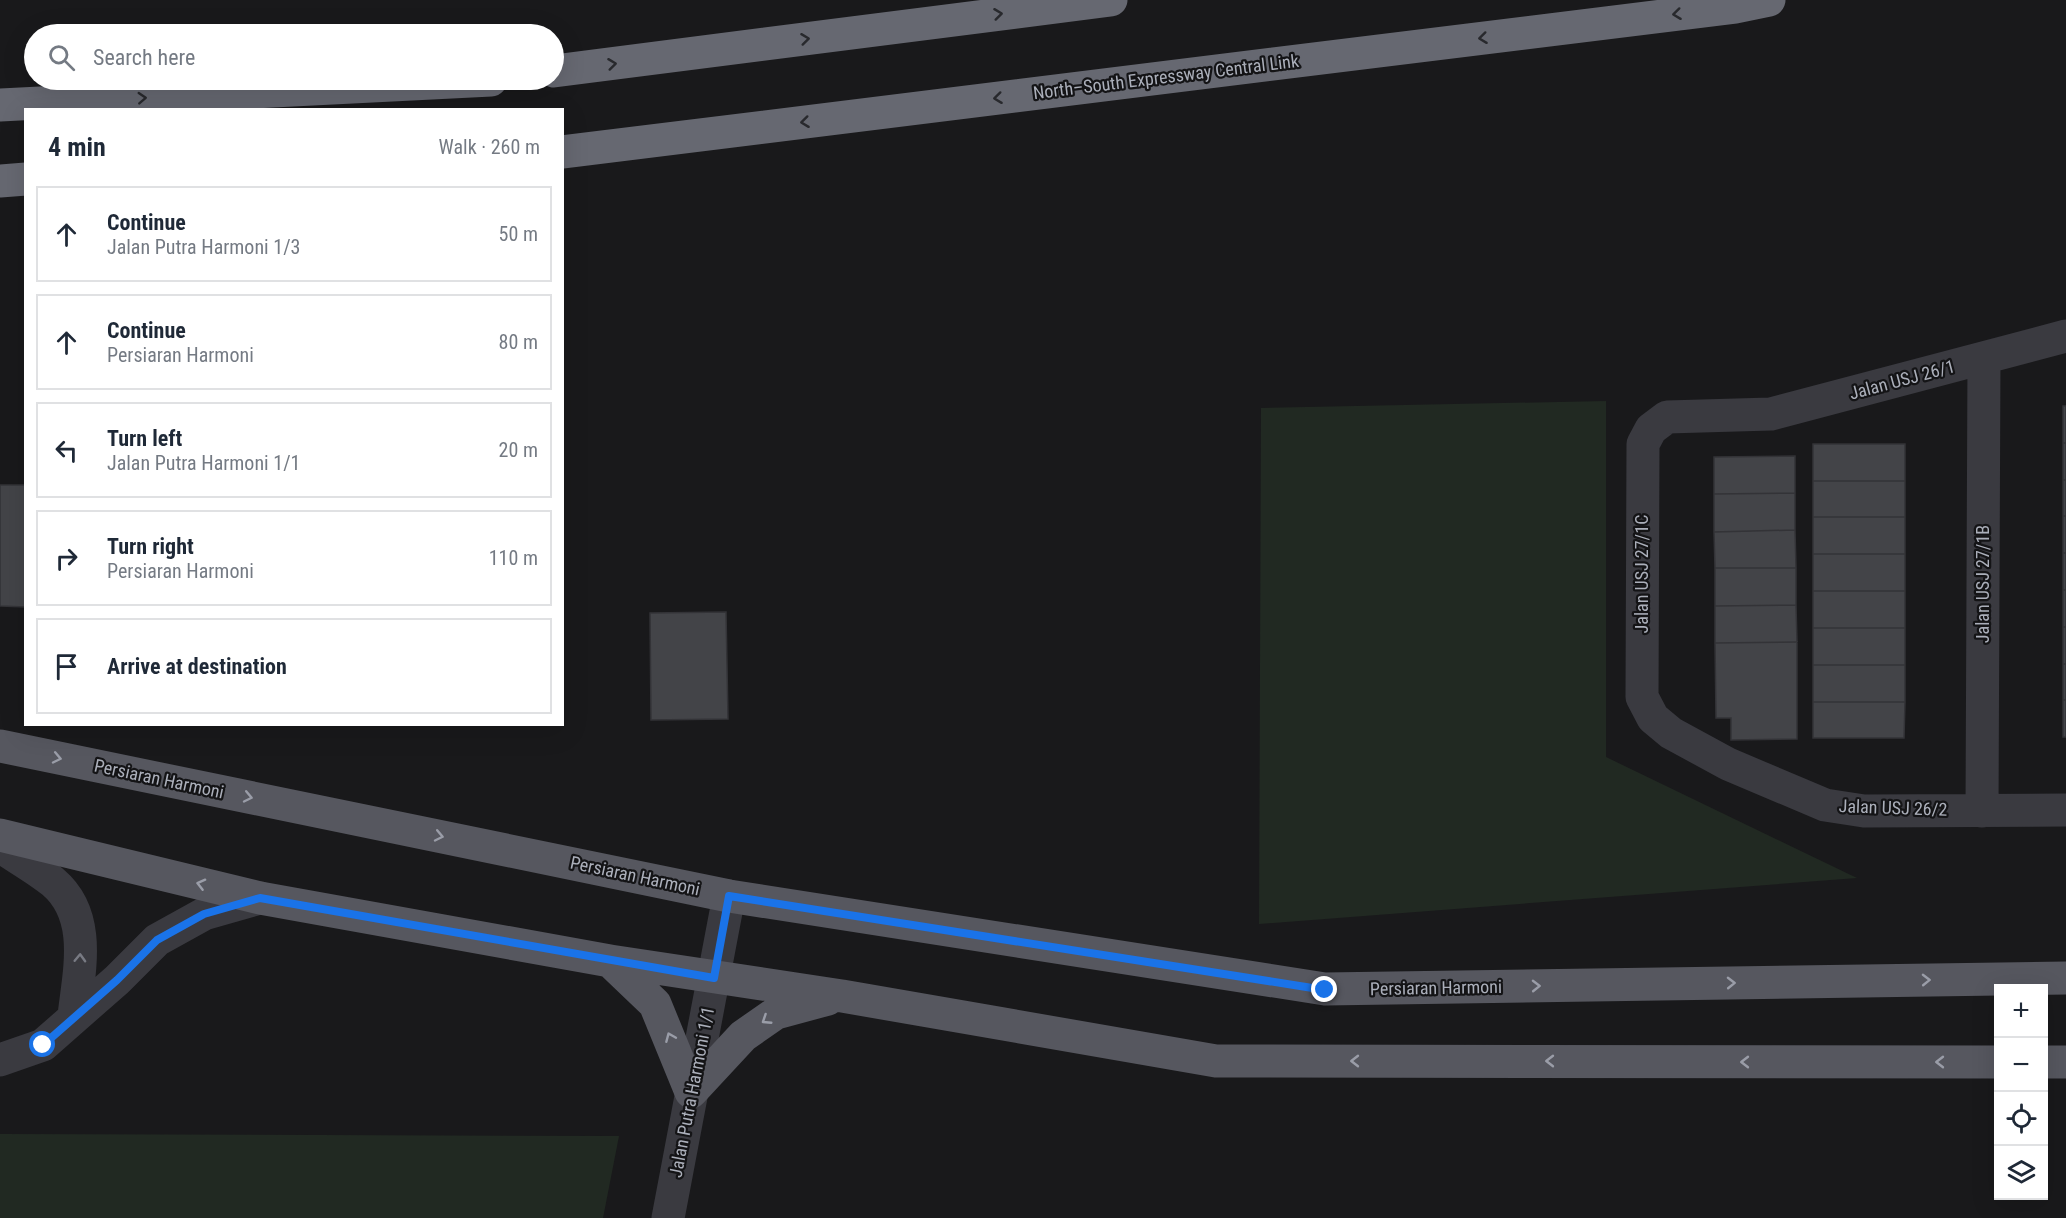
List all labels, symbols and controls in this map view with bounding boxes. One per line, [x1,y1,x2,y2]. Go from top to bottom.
one-way arrow [1672,7,1682,20]
one-way arrow [994,9,1003,21]
search box [24,24,564,90]
one-way arrow [1479,31,1488,44]
one-way arrow [800,34,810,46]
icon: search [45,41,78,74]
text: Search here [93,45,195,70]
street label: North–South Expressway Central Link [1032,50,1300,103]
one-way arrow [607,58,616,71]
one-way arrow [994,91,1003,104]
one-way arrow [138,92,147,105]
one-way arrow [800,115,809,128]
text: 4 min [48,132,106,162]
text: Walk · 260 m [439,135,540,159]
text: Continue [107,210,186,235]
icon: ahead [50,218,83,251]
text: 50 m [499,222,538,246]
text: Jalan Putra Harmoni 1/3 [107,235,300,259]
text: Continue [107,318,186,343]
icon: ahead [50,326,83,359]
text: 80 m [499,330,538,354]
text: Persiaran Harmoni [107,343,254,367]
street label: Jalan USJ 26/1 [1847,355,1957,404]
text: Turn left [107,426,182,451]
icon: left [50,434,83,467]
text: 20 m [499,438,538,462]
text: Jalan Putra Harmoni 1/1 [107,451,300,475]
street label: Jalan USJ 27/1C [1631,515,1652,633]
street label: Jalan USJ 27/1B [1972,525,1993,643]
text: Turn right [107,534,194,559]
icon: right [50,542,83,575]
text: 110 m [489,546,538,570]
text: Persiaran Harmoni [107,559,254,583]
icon: arrive [50,650,83,683]
text: Arrive at destination [107,654,287,679]
one-way arrow [52,751,62,764]
street label: Persiaran Harmoni [92,755,226,803]
one-way arrow [243,790,253,803]
street label: Jalan USJ 26/2 [1838,795,1948,820]
one-way arrow [434,829,444,842]
street label: Persiaran Harmoni [568,852,702,900]
one-way arrow [197,878,207,891]
one-way arrow [74,954,86,963]
one-way arrow [1921,974,1930,986]
route end [1311,976,1337,1002]
street label: Persiaran Harmoni [1370,976,1502,999]
one-way arrow [1726,977,1735,989]
one-way arrow [1531,980,1540,992]
map controls [1994,984,2048,1200]
button: + [1994,984,2048,1038]
street label: Jalan Putra Harmoni 1/1 [665,1004,718,1179]
one-way arrow [762,1013,773,1024]
route start [29,1031,55,1057]
one-way arrow [665,1033,677,1044]
button: − [1994,1038,2048,1092]
one-way arrow [1351,1055,1360,1067]
one-way arrow [1546,1055,1555,1068]
one-way arrow [1741,1056,1750,1068]
one-way arrow [1936,1056,1945,1068]
button: locate [1994,1092,2048,1146]
button: layers [1994,1146,2048,1200]

